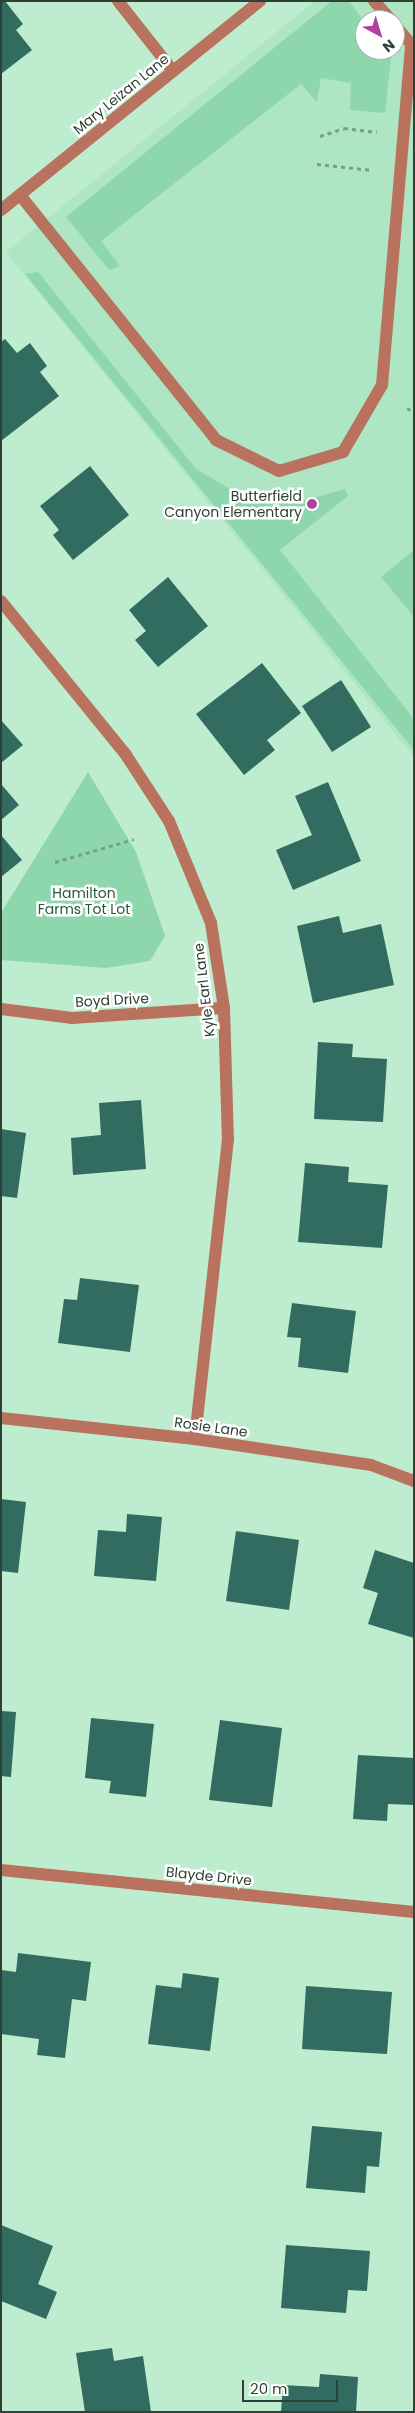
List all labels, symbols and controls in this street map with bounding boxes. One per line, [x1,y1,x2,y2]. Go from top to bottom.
north arrow [355,10,405,60]
text: N [378,35,399,57]
street label: Mary Leizan Lane [70,50,172,138]
place label: Butterfield Canyon Elementary [164,488,302,520]
marker: Butterfield Canyon Elementary [306,498,318,510]
park label: Hamilton Farms Tot Lot [38,885,130,918]
street label: Kyle Earl Lane [190,942,218,1038]
street label: Boyd Drive [75,990,149,1010]
street label: Rosie Lane [173,1414,249,1440]
street label: Blayde Drive [165,1863,253,1889]
scale bar [245,2370,341,2402]
text: 20 m [250,2378,288,2399]

